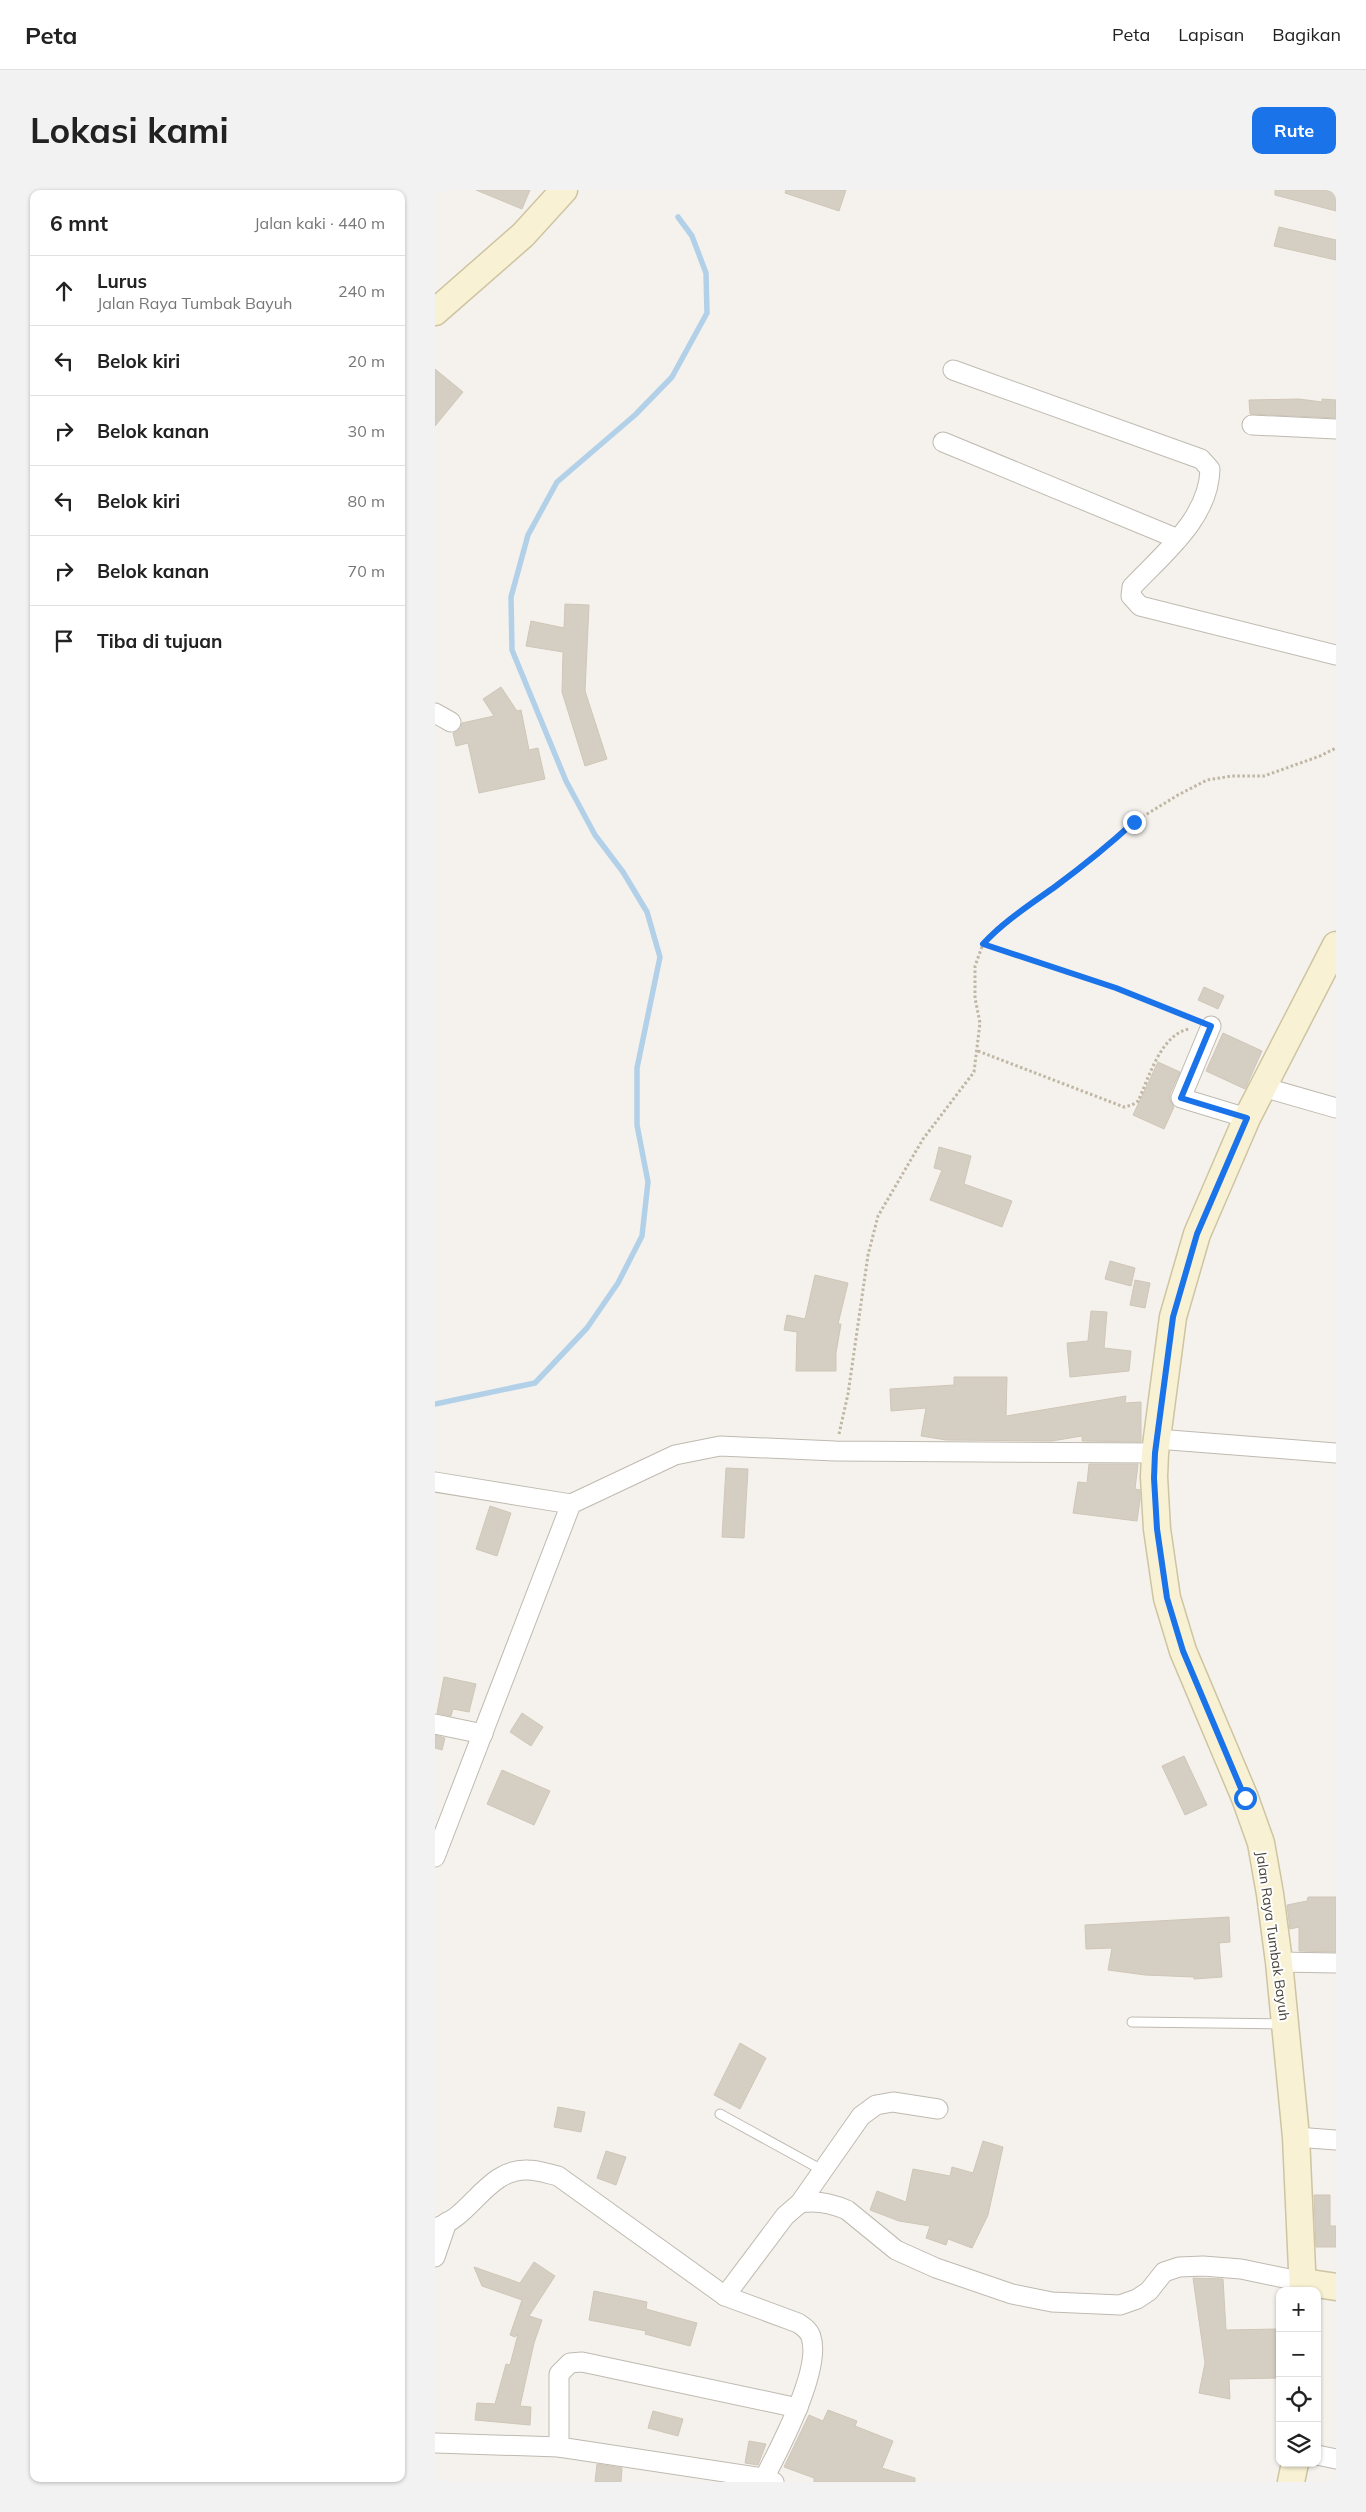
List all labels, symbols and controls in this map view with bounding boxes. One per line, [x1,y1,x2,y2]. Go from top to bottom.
text: Peta [25,20,77,50]
text: Peta [1112,23,1150,46]
text: Lapisan [1178,23,1244,46]
text: Bagikan [1272,23,1341,46]
button: Rute [1252,107,1336,154]
text: Lokasi kami [30,108,229,152]
text: 6 mnt [50,210,108,236]
text: Jalan kaki · 440 m [254,213,385,233]
text: Lurus [97,269,147,293]
icon: ahead [50,277,78,305]
text: 240 m [338,281,385,301]
text: Jalan Raya Tumbak Bayuh [97,293,292,313]
icon: left [50,347,78,375]
text: Belok kiri [97,349,180,373]
text: 20 m [348,351,385,371]
icon: right [50,417,78,445]
text: Belok kanan [97,419,209,443]
text: 30 m [348,421,385,441]
icon: left [50,487,78,515]
text: Belok kiri [97,489,180,513]
text: 80 m [348,491,385,511]
icon: right [50,557,78,585]
text: Belok kanan [97,559,209,583]
text: 70 m [348,561,385,581]
icon: arrive [50,627,78,655]
text: Tiba di tujuan [97,629,222,653]
route end [1123,811,1146,834]
route start [1234,1787,1257,1810]
street label: Jalan Raya Tumbak Bayuh [1252,1850,1294,2022]
map controls [1276,2287,1321,2467]
button: + [1276,2287,1321,2332]
button: − [1276,2332,1321,2377]
button: locate [1276,2377,1321,2422]
button: layers [1276,2422,1321,2467]

